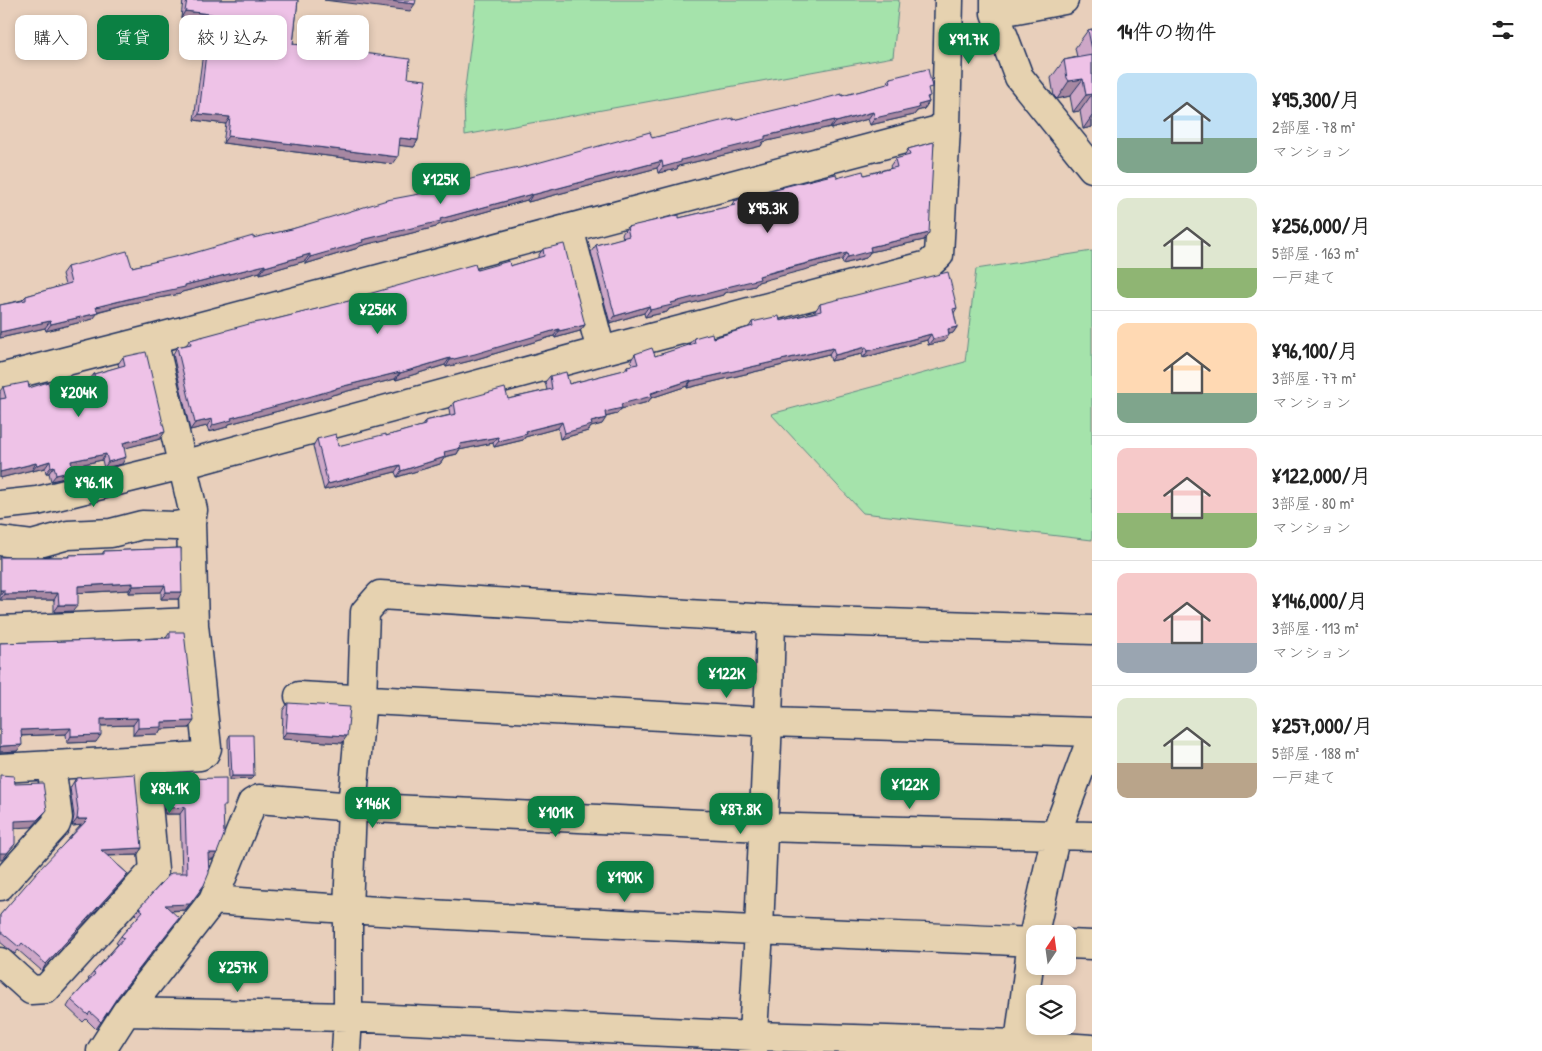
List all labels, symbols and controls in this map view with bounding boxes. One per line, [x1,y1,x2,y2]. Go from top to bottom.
chip: 購入 [15,15,87,60]
chip: 賃貸 [97,15,169,60]
chip: 絞り込み [179,15,287,60]
chip: 新着 [297,15,369,60]
icon: filters [1489,16,1517,44]
text: 14件の物件 [1117,17,1217,46]
pin: ¥91.7K [928,22,1010,65]
text: ¥91.7K [950,28,988,50]
text: ¥95,300/月 [1272,85,1361,114]
icon: home [1157,93,1217,153]
text: 2部屋 · 78 m² [1272,116,1355,138]
text: マンション [1272,140,1351,162]
pin: ¥125K [406,162,476,205]
text: ¥125K [423,168,459,190]
pin: ¥95.3K [727,192,809,234]
text: ¥95.3K [748,197,788,219]
text: ¥256,000/月 [1272,211,1371,240]
icon: home [1157,218,1217,278]
text: 5部屋 · 163 m² [1272,242,1359,264]
text: 一戸建て [1272,266,1336,288]
pin: ¥256K [343,292,413,335]
text: ¥256K [360,298,396,320]
text: ¥96,100/月 [1272,336,1358,365]
icon: home [1157,343,1217,403]
text: 3部屋 · 77 m² [1272,367,1356,389]
pin: ¥204K [44,376,114,418]
text: ¥204K [61,381,97,403]
text: マンション [1272,391,1351,413]
text: ¥122,000/月 [1272,461,1371,490]
pin: ¥96.1K [53,466,135,508]
icon: home [1157,468,1217,528]
text: ¥96.1K [75,471,113,493]
text: 3部屋 · 80 m² [1272,492,1354,514]
text: マンション [1272,516,1351,538]
text: ¥146,000/月 [1272,586,1368,615]
icon: home [1157,593,1217,653]
text: 3部屋 · 113 m² [1272,617,1359,639]
text: マンション [1272,641,1351,663]
pin: ¥122K [692,656,762,699]
text: ¥122K [709,662,745,684]
text: ¥257,000/月 [1272,711,1373,740]
icon: home [1157,718,1217,778]
text: 5部屋 · 188 m² [1272,742,1359,764]
text: 一戸建て [1272,766,1336,788]
pin: ¥122K [875,768,945,810]
pin: ¥84.1K [129,772,211,814]
text: ¥122K [892,773,928,795]
text: ¥84.1K [151,777,189,799]
pin: ¥146K [338,786,408,829]
text: ¥146K [356,792,390,814]
pin: ¥87.8K [700,792,782,835]
pin: ¥101K [521,796,591,838]
text: ¥87.8K [721,798,762,820]
text: ¥101K [539,801,573,823]
pin: ¥190K [590,860,660,903]
text: ¥190K [608,866,642,888]
north arrow [1026,925,1076,975]
map controls [1026,925,1076,1035]
pin: ¥257K [203,950,273,993]
text: ¥257K [219,956,257,978]
button: layers [1026,985,1076,1035]

